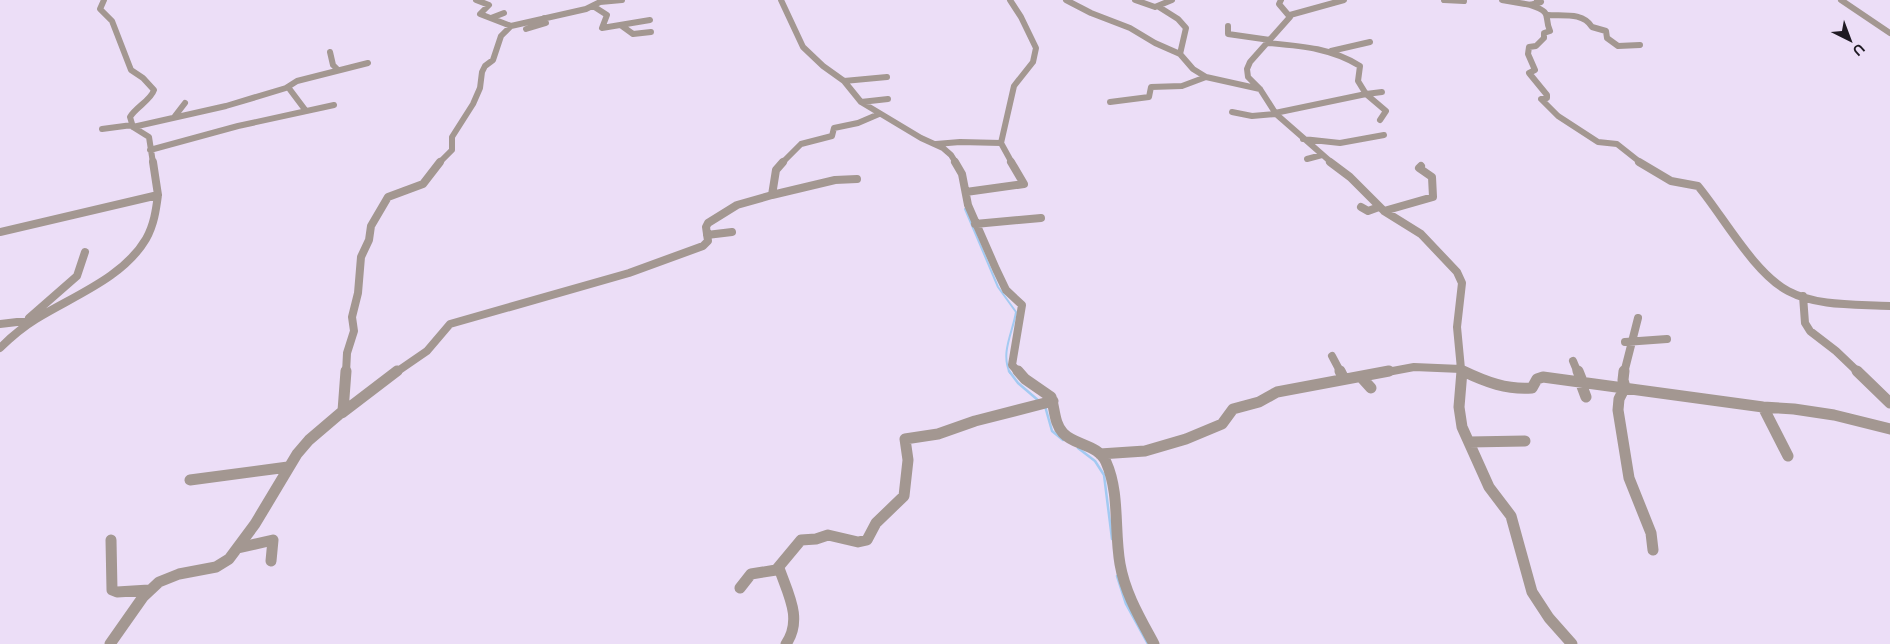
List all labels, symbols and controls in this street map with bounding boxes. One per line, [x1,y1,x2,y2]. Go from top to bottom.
north arrow [1825,15,1875,65]
text: U [1849,40,1868,59]

